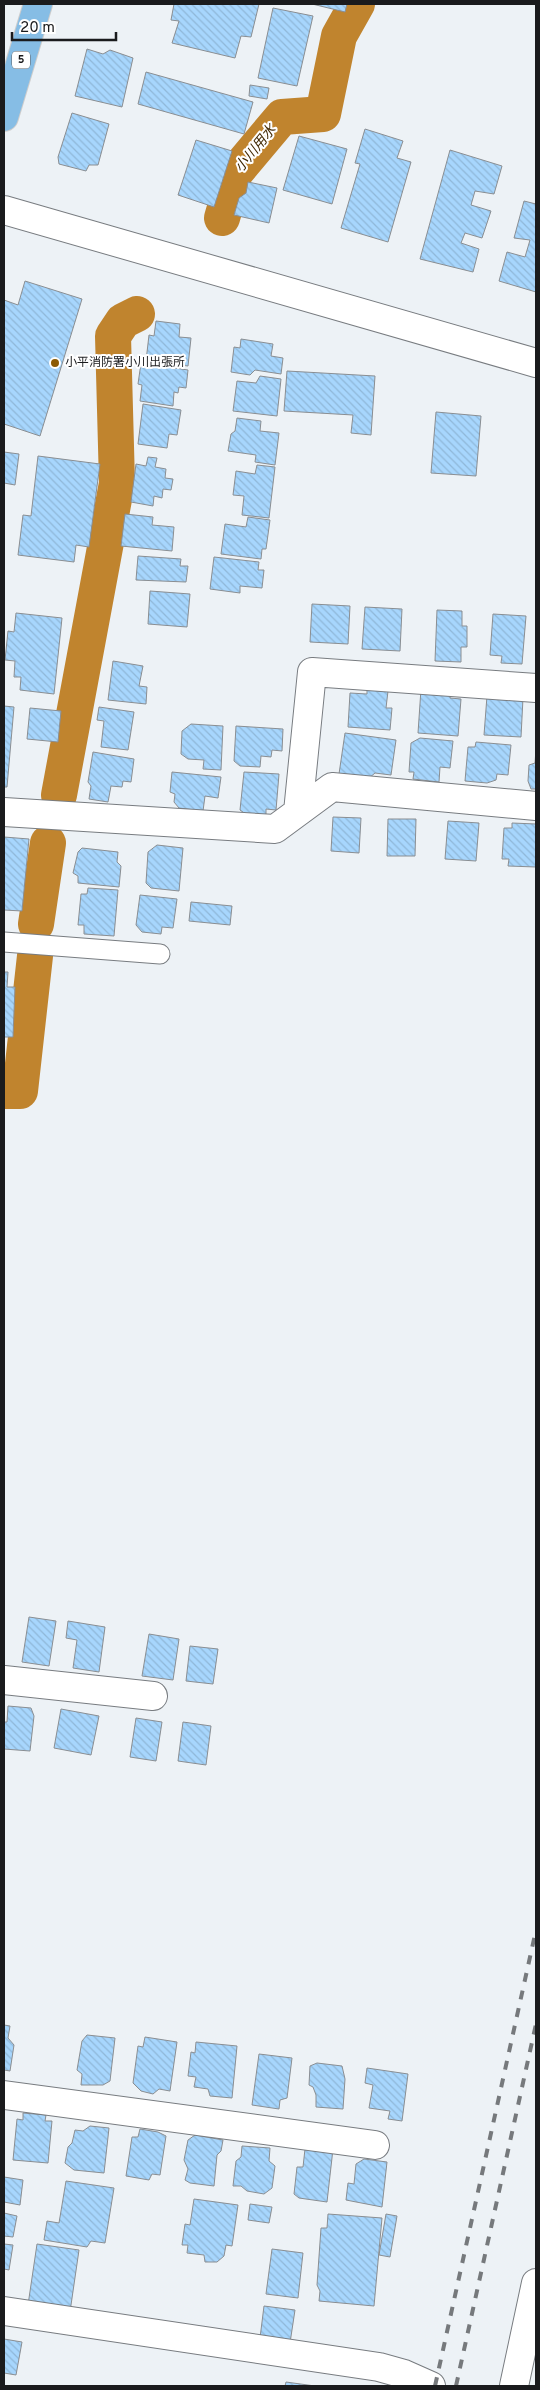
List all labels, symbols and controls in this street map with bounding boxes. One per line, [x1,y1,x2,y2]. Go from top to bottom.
scale bar [12,10,116,42]
text: 20 m [20,19,55,38]
road number: 5 [12,52,30,68]
water label: 小川用水 [232,120,281,176]
place label: 小平消防署小川出張所 [65,355,185,371]
marker: 小平消防署小川出張所 [49,357,61,369]

